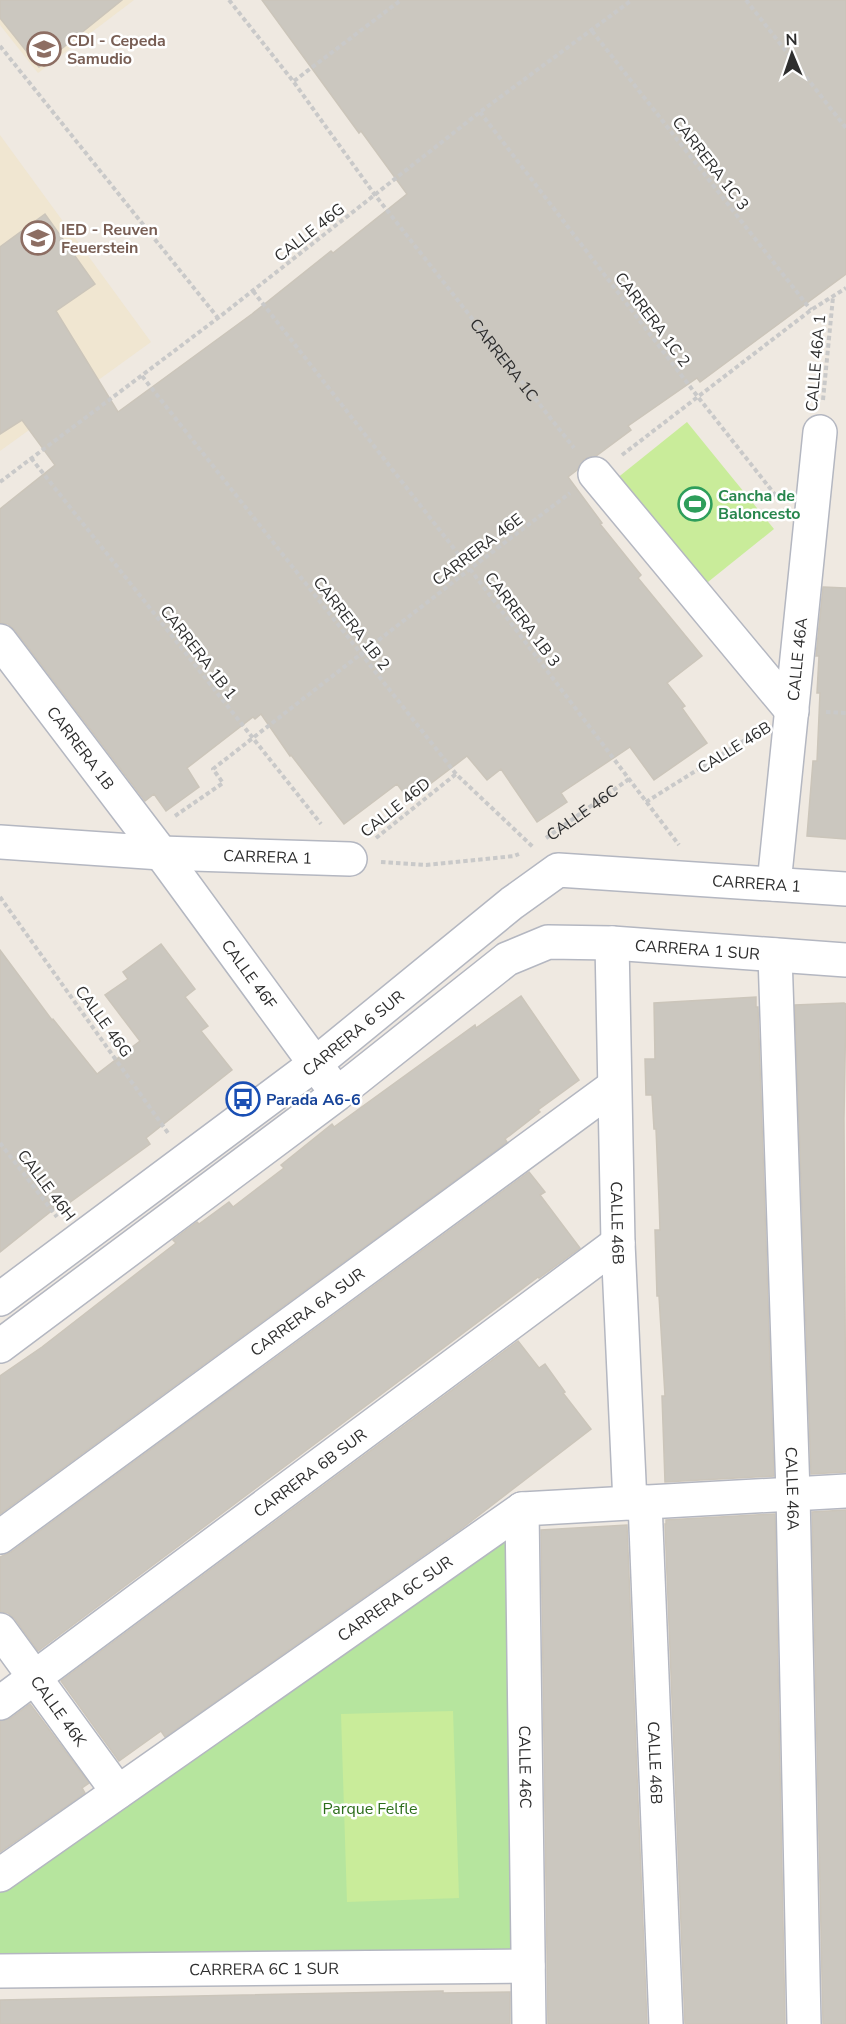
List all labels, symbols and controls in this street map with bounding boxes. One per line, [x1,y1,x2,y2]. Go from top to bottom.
north arrow [762,24,822,84]
text: N [785,29,798,51]
place label: CDI - Cepeda Samudio [67,30,166,70]
school or university icon: CDI - Cepeda Samudio [26,31,62,67]
street label: CARRERA 1C 3 [667,112,754,215]
street label: CALLE 46G [270,198,349,267]
place label: IED - Reuven Feuerstein [61,219,158,259]
school or university icon: IED - Reuven Feuerstein [20,220,56,256]
street label: CARRERA 1C 2 [609,268,695,371]
street label: CARRERA 1C [464,314,543,406]
street label: CALLE 46A 1 [801,314,831,413]
place label: Cancha de Baloncesto [718,485,800,525]
sports icon: Cancha de Baloncesto [677,486,713,522]
street label: CARRERA 46E [428,509,527,591]
street label: CARRERA 1B 3 [479,568,565,671]
street label: CARRERA 1B 2 [308,572,395,675]
street label: CARRERA 1B 1 [155,601,242,704]
street label: CALLE 46A [783,616,813,702]
street label: CARRERA 1B [41,702,119,795]
street label: CALLE 46B [694,717,776,779]
street label: CALLE 46D [356,773,435,843]
street label: CALLE 46C [542,780,623,846]
street label: CARRERA 1 [223,845,312,870]
street label: CARRERA 1 [711,870,802,898]
street label: CALLE 46F [216,935,282,1014]
street label: CARRERA 1 SUR [634,935,761,966]
street label: CALLE 46G [70,981,137,1062]
street label: CARRERA 6 SUR [298,985,409,1082]
bus stop icon: Parada A6-6 [225,1081,261,1117]
place label: Parada A6-6 [266,1089,360,1111]
street label: CALLE 46H [12,1145,80,1226]
street label: CALLE 46B [605,1181,629,1265]
street label: CARRERA 6A SUR [246,1263,370,1362]
street label: CARRERA 6B SUR [249,1424,372,1523]
street label: CALLE 46A [779,1446,804,1531]
street label: CARRERA 6C SUR [333,1551,457,1647]
street label: CALLE 46K [25,1672,92,1752]
street label: CALLE 46B [642,1721,667,1805]
street label: CALLE 46C [513,1725,536,1809]
park label: Parque Felfle [323,1798,417,1820]
street label: CARRERA 6C 1 SUR [189,1958,339,1981]

